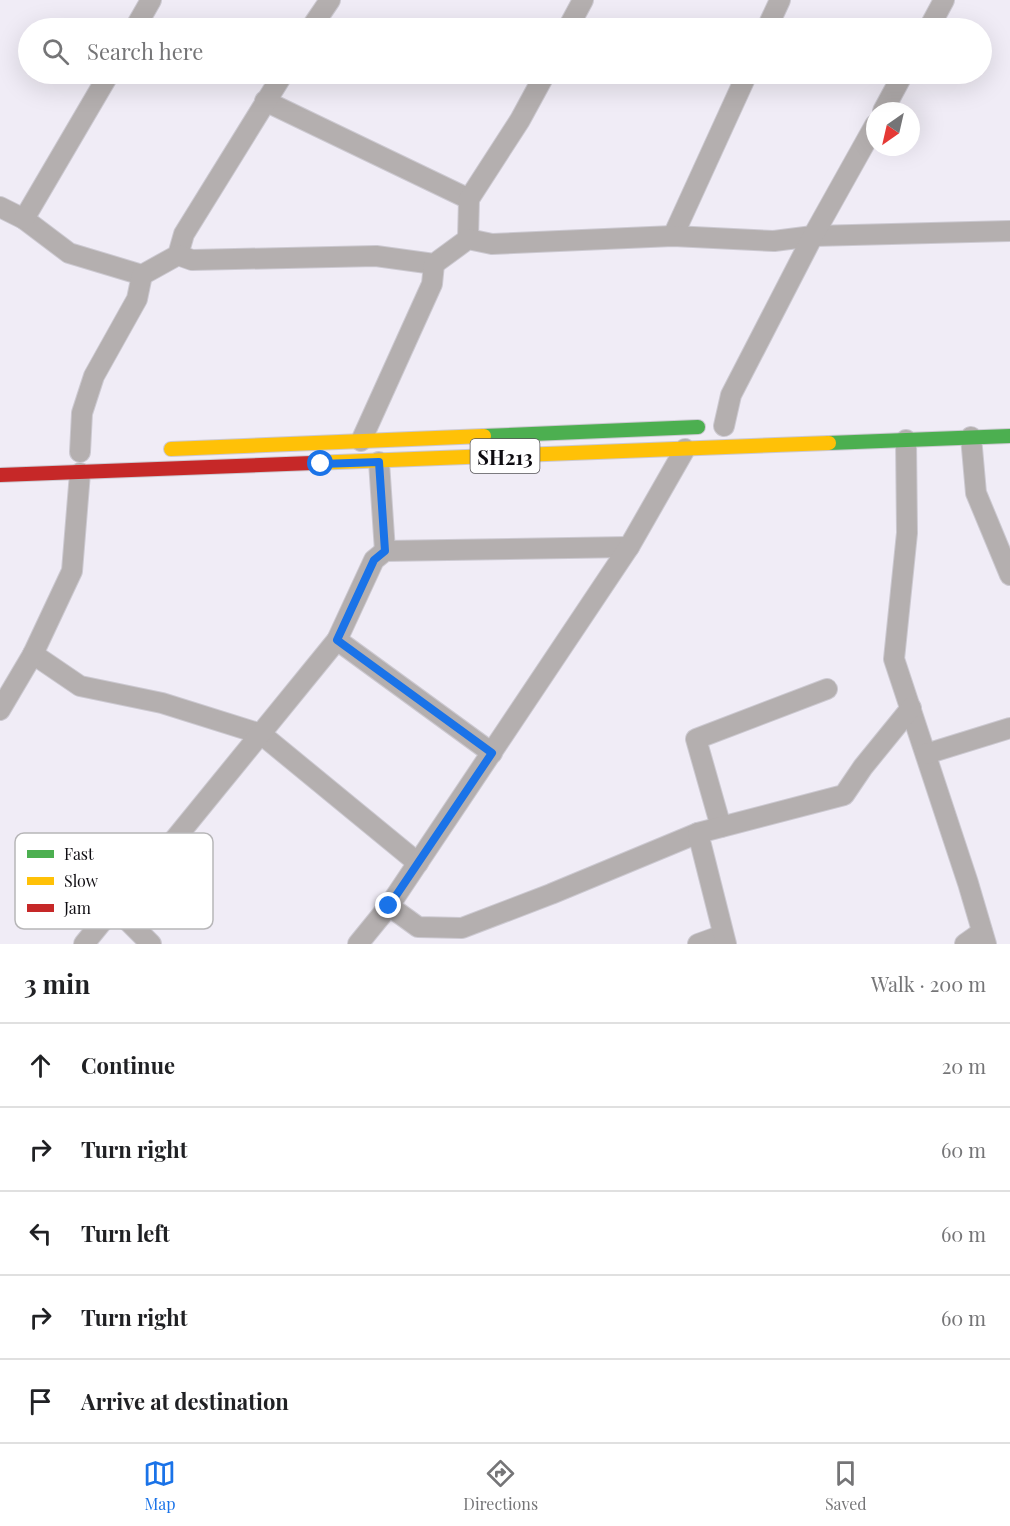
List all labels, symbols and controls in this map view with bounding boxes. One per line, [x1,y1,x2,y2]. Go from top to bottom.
search box [18,18,992,84]
icon: search [39,35,72,68]
text: Search here [87,36,203,66]
north arrow [866,102,920,156]
road number: SH213 [470,439,540,473]
route start [307,450,333,476]
legend [15,833,213,929]
text: Fast [64,843,94,864]
text: Slow [64,870,99,891]
route end [375,892,401,918]
text: Jam [63,897,91,918]
text: 3 min [24,966,90,1001]
text: Walk · 200 m [871,970,986,997]
icon: ahead [24,1049,57,1082]
text: Continue [81,1050,175,1080]
text: 20 m [942,1052,986,1079]
icon: right [24,1133,57,1166]
text: Turn right [81,1134,187,1164]
text: 60 m [941,1136,986,1163]
icon: left [24,1217,57,1250]
text: Turn left [81,1218,170,1248]
text: 60 m [941,1220,986,1247]
icon: right [24,1301,57,1334]
text: Turn right [81,1302,187,1332]
text: 60 m [941,1304,986,1331]
icon: arrive [24,1385,57,1418]
text: Arrive at destination [81,1386,289,1416]
tab: Map [143,1457,176,1514]
tab: Directions [463,1457,538,1514]
tab: Saved [825,1457,867,1514]

